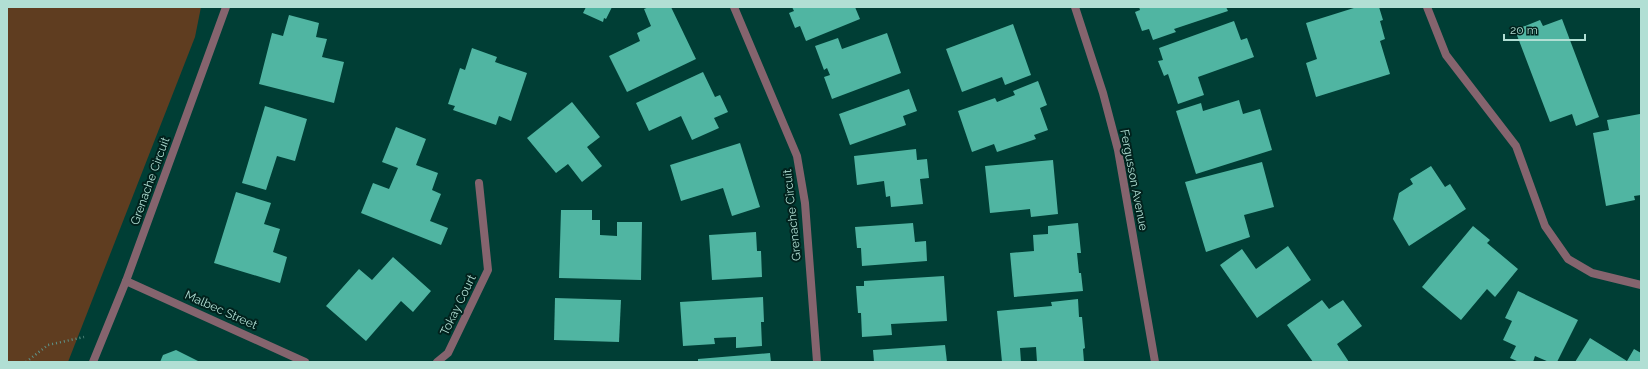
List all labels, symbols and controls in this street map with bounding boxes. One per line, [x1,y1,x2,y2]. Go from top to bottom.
scale bar [1504,16,1585,42]
text: 20 m [1510,23,1538,37]
street label: Fergusson Avenue [1117,128,1151,232]
street label: Grenache Circuit [128,135,172,227]
street label: Grenache Circuit [780,168,804,262]
street label: Tokay Court [437,272,479,338]
street label: Malbec Street [183,288,259,332]

